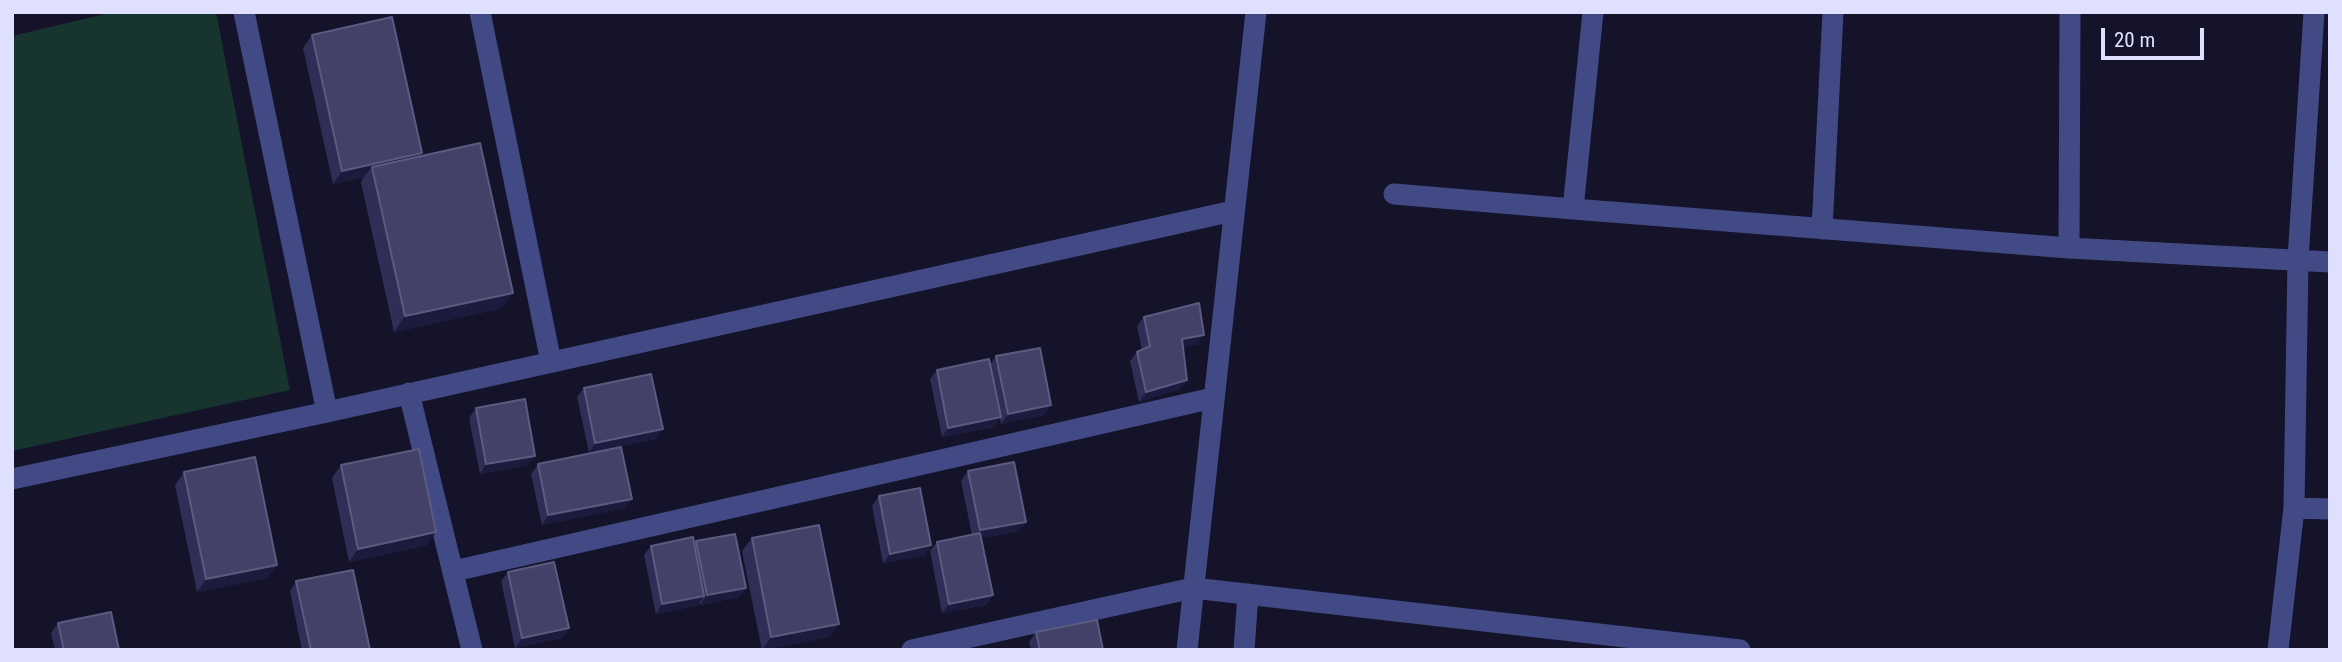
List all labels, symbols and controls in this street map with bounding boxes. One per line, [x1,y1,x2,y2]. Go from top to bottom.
scale bar [2104,14,2207,58]
text: 20 m [2114,28,2155,52]

